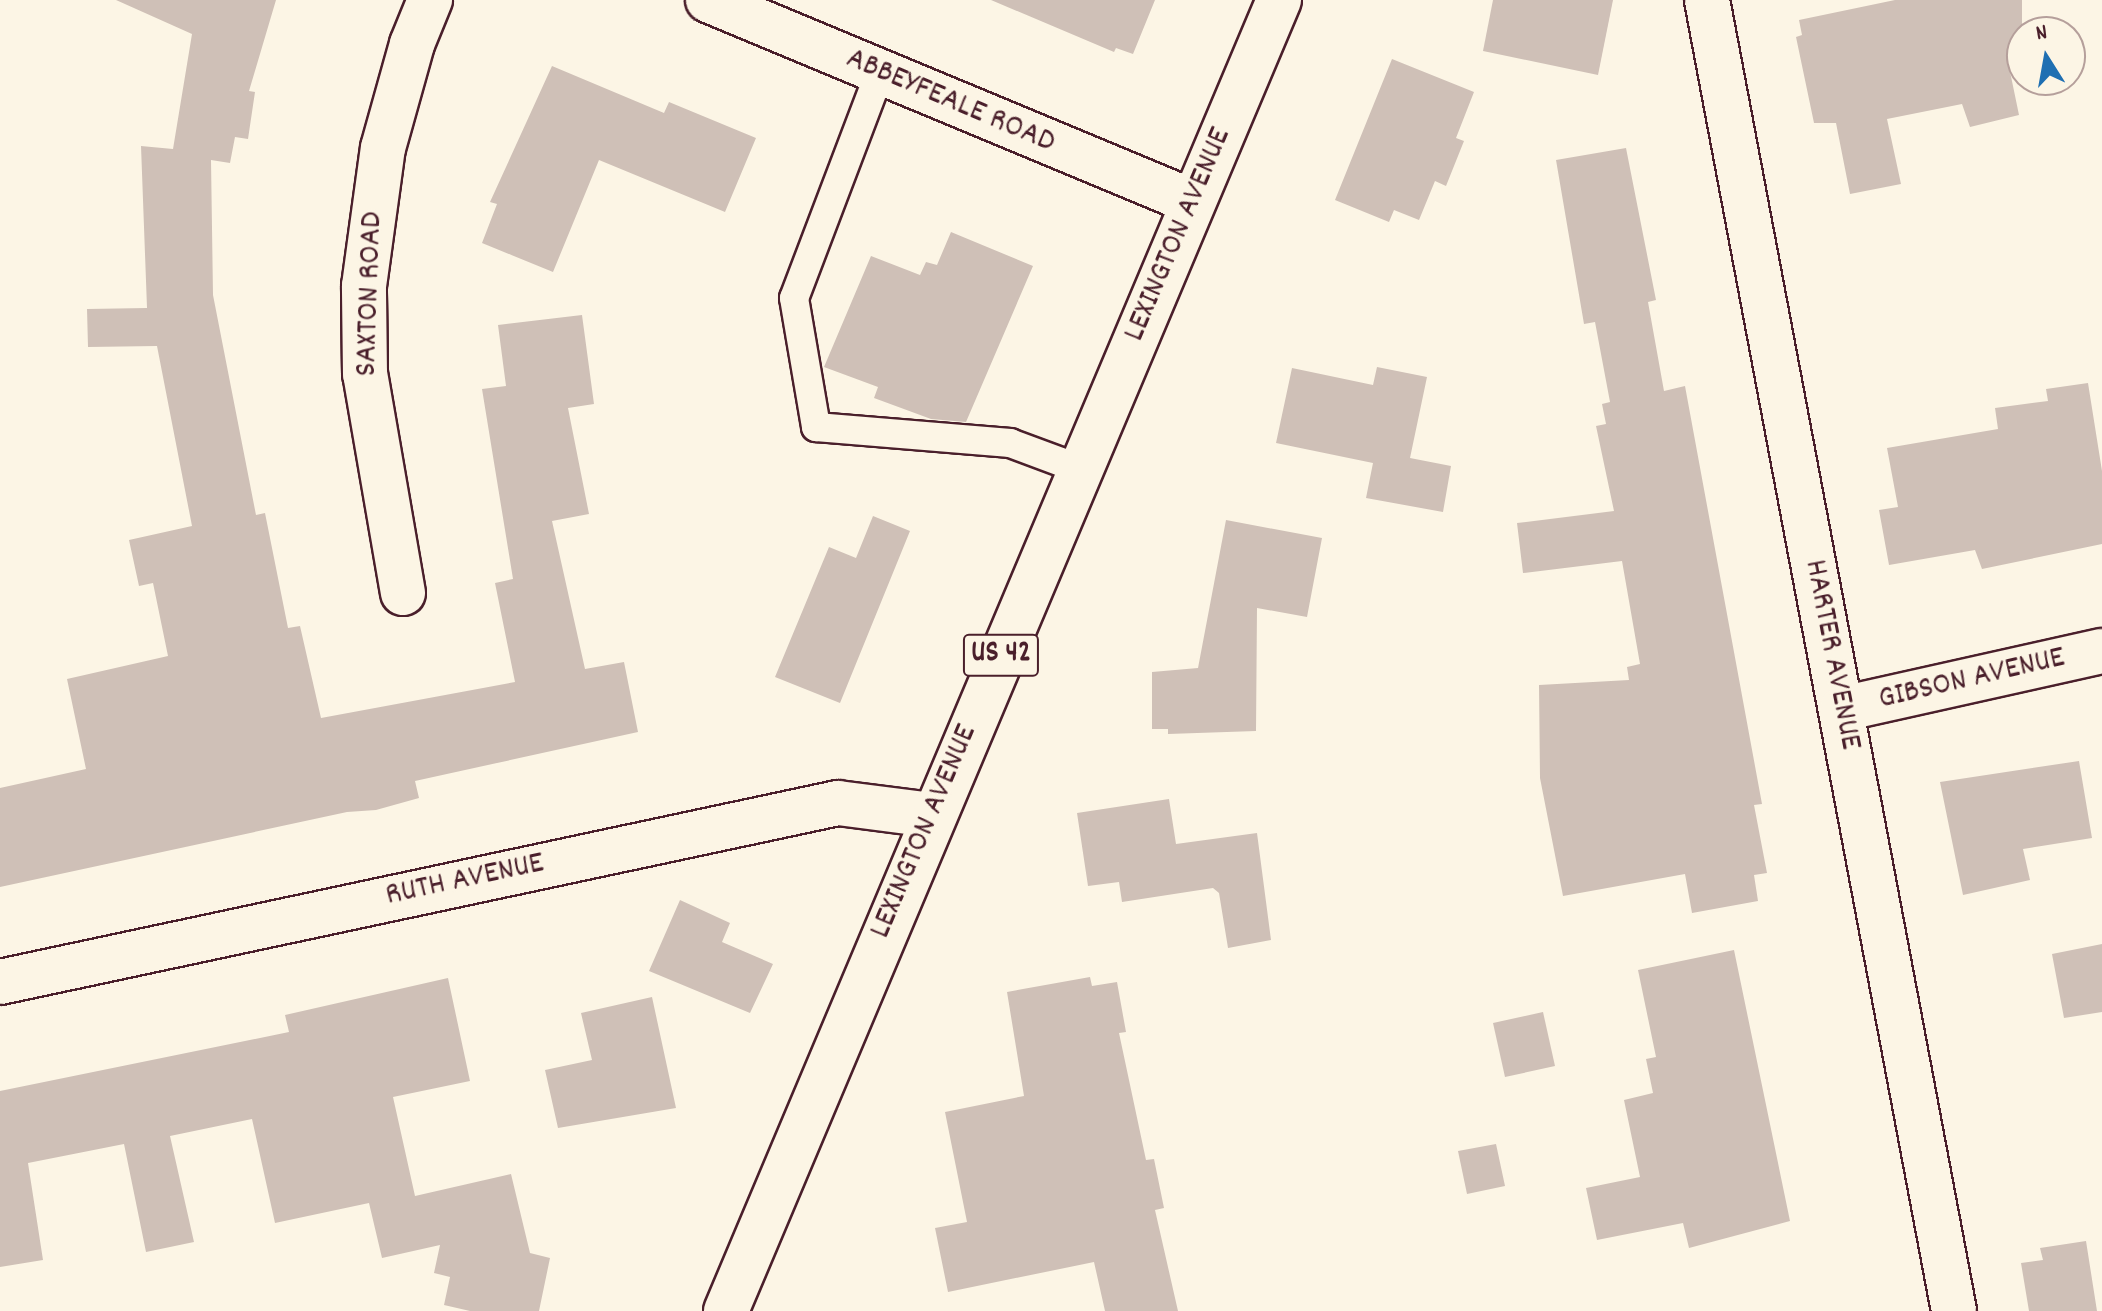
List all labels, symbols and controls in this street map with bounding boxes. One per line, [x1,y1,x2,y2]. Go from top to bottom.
north arrow [2006,16,2086,96]
text: N [2033,18,2050,50]
street label: ABBEYFEALE ROAD [840,41,1060,163]
street label: LEXINGTON AVENUE [1117,122,1241,348]
street label: SAXTON ROAD [349,211,393,377]
street label: HARTER AVENUE [1794,557,1868,753]
road number: US 42 [961,629,1041,681]
street label: GIBSON AVENUE [1875,640,2069,720]
street label: LEXINGTON AVENUE [863,719,987,945]
street label: RUTH AVENUE [382,846,548,916]

